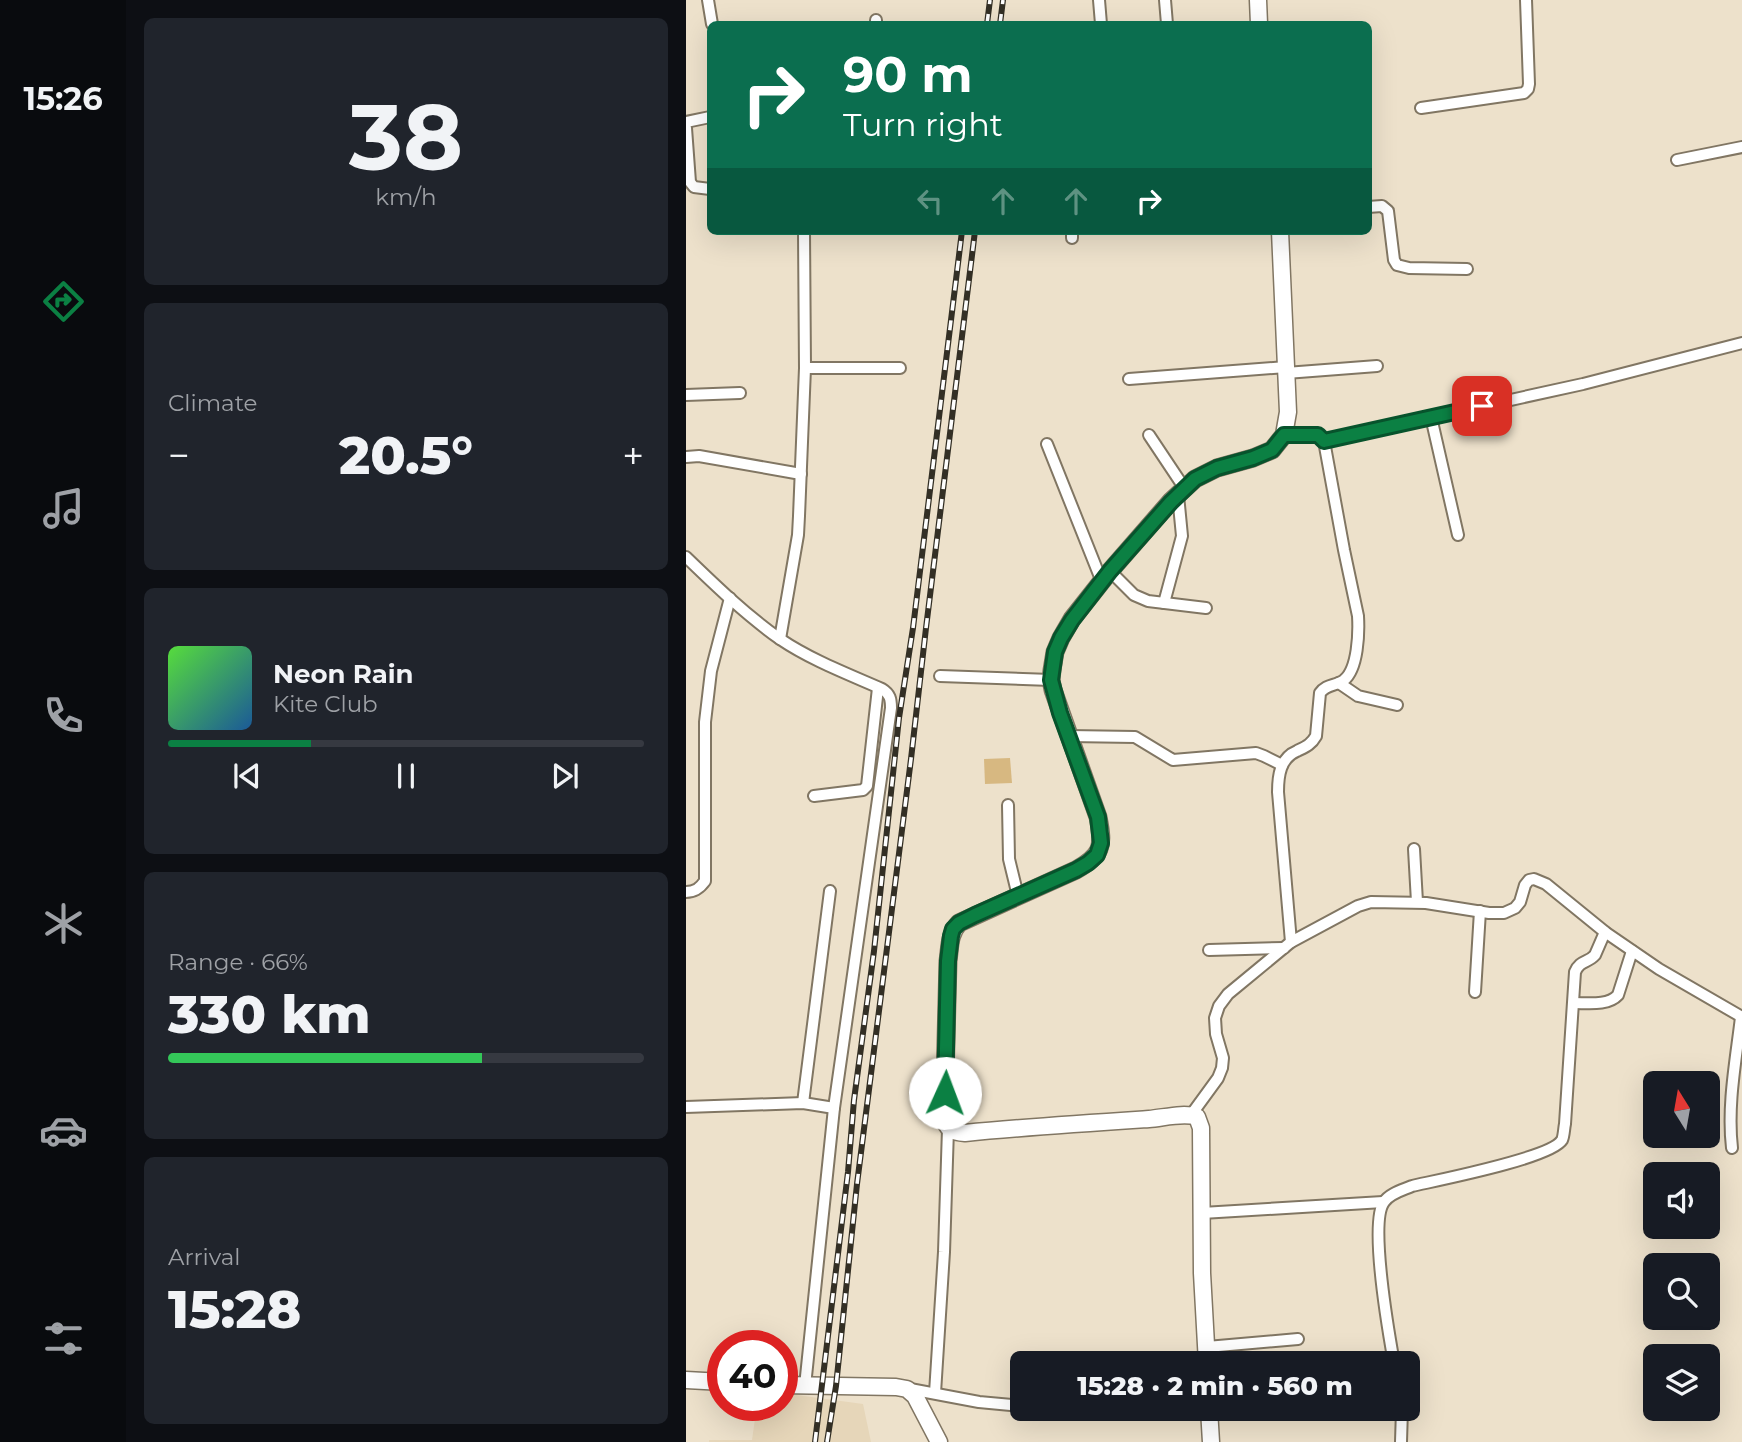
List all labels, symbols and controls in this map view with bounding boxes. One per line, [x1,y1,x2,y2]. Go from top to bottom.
text: 90 m [843,45,973,104]
icon: right [728,49,819,140]
text: 15:26 [23,79,103,118]
text: 38 [349,82,463,193]
text: Turn right [843,105,1003,144]
icon: left [911,182,949,220]
icon: ahead [984,182,1022,220]
icon: ahead [1057,182,1095,220]
icon: right [1130,182,1168,220]
text: km/h [375,183,437,211]
icon: directions [39,277,88,326]
pin [1452,376,1512,436]
icon: arrive [1463,387,1501,425]
text: Climate [168,389,257,417]
text: 20.5° [339,424,473,487]
text: − [168,432,190,479]
text: + [622,432,644,479]
icon: music [39,484,88,533]
text: Neon Rain [273,658,414,690]
text: Kite Club [273,690,378,718]
icon: phone [39,691,88,740]
icon: previous [228,757,266,795]
icon: pause [387,757,425,795]
icon: next [546,757,584,795]
icon: climate [39,899,88,948]
text: Range · 66% [168,948,308,976]
text: 330 km [168,983,371,1046]
position arrow [908,1056,982,1130]
north arrow [1643,1071,1720,1148]
map controls [1643,1071,1720,1421]
icon: car [39,1106,88,1155]
button: sound [1643,1162,1720,1239]
text: Arrival [168,1243,241,1271]
button: search [1643,1253,1720,1330]
text: 15:28 [168,1278,301,1341]
icon: filters [39,1314,88,1363]
speed limit sign: 40 [707,1330,798,1421]
button: layers [1643,1344,1720,1421]
text: 15:28 · 2 min · 560 m [1077,1370,1353,1402]

